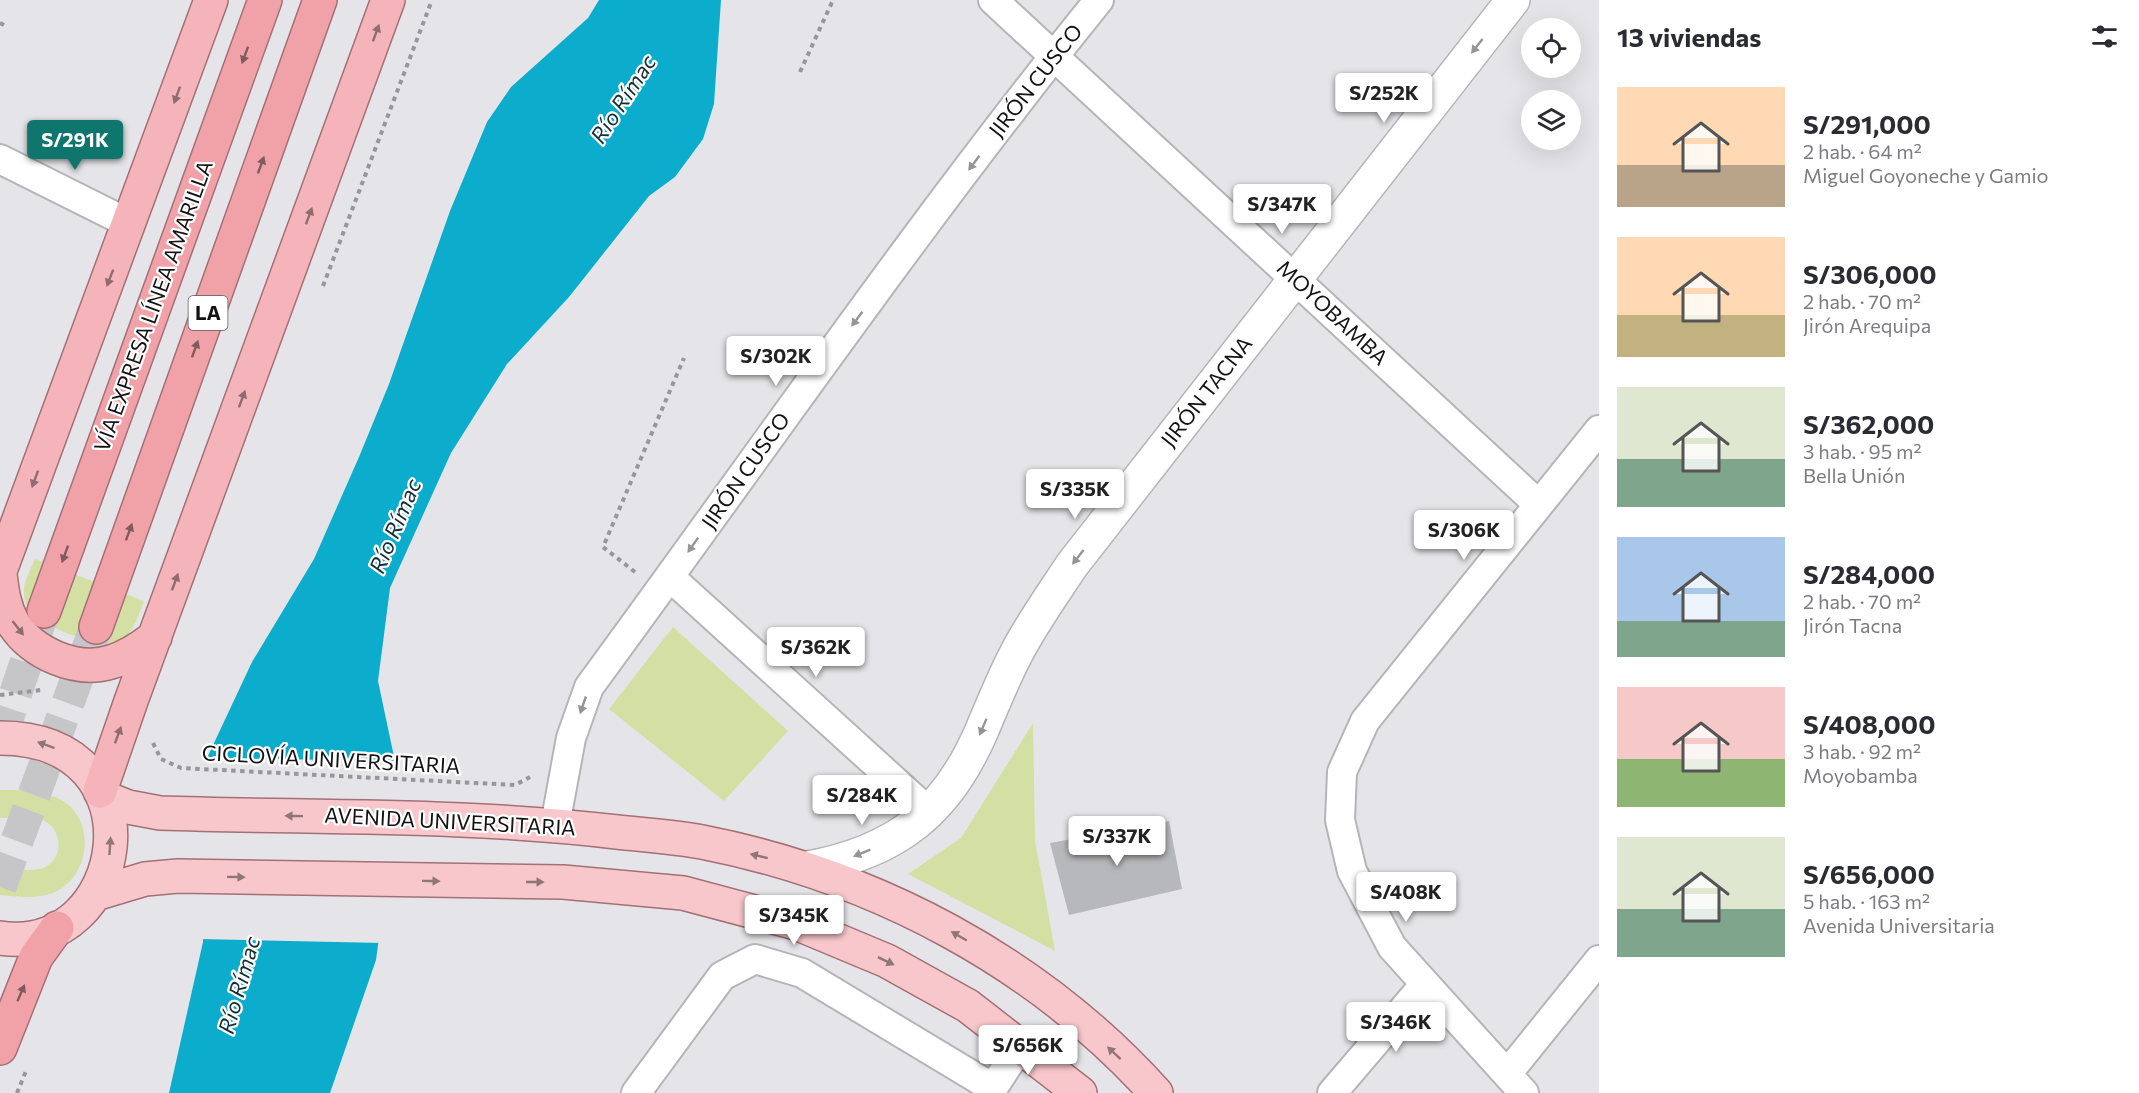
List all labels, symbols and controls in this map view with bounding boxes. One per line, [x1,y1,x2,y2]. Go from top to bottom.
map controls [1521,18,1581,150]
button: locate [1521,18,1581,78]
street label: JIRÓN CUSCO [983,19,1087,141]
icon: filters [2088,20,2121,53]
text: 13 viviendas [1617,21,1761,52]
one-way arrow [371,24,381,42]
one-way arrow [1470,38,1483,54]
one-way arrow [240,46,250,64]
water label: Río Rímac [584,49,661,148]
pin: S/252K [1335,73,1433,124]
text: S/252K [1349,80,1419,104]
one-way arrow [172,86,182,104]
button: layers [1521,90,1581,150]
text: S/291,000 [1803,108,1931,139]
icon: home [1665,111,1737,183]
pin: S/291K [26,120,124,171]
text: S/291K [41,127,109,151]
text: 2 hab. · 64 m² [1803,139,1922,163]
one-way arrow [968,154,980,170]
one-way arrow [257,156,266,174]
street label: VÍA EXPRESA LÍNEA AMARILLA [89,157,219,455]
text: Miguel Goyoneche y Gamio [1803,163,2049,187]
pin: S/347K [1233,184,1331,235]
text: S/347K [1247,191,1317,215]
one-way arrow [304,207,314,225]
street label: MOYOBAMBA [1272,254,1394,370]
text: S/306,000 [1803,258,1937,289]
icon: home [1665,261,1737,333]
one-way arrow [105,269,115,287]
text: 2 hab. · 70 m² [1803,289,1921,313]
road number: LA [188,296,228,330]
one-way arrow [851,310,863,326]
text: Jirón Arequipa [1803,313,1931,337]
street label: JIRÓN TACNA [1155,331,1257,451]
pin: S/302K [727,336,825,387]
one-way arrow [191,339,201,357]
text: S/302K [740,343,812,367]
one-way arrow [238,390,247,408]
street label: JIRÓN CUSCO [695,407,794,533]
text: S/362,000 [1803,408,1934,439]
icon: home [1665,411,1737,483]
text: 3 hab. · 95 m² [1803,439,1922,463]
text: Bella Unión [1803,463,1906,487]
pin: S/335K [1026,469,1124,520]
one-way arrow [29,470,39,488]
water label: Río Rímac [363,475,426,577]
text: S/335K [1040,476,1110,500]
pin: S/306K [1415,510,1513,561]
text: S/306K [1428,517,1500,541]
one-way arrow [125,523,135,541]
one-way arrow [687,536,699,552]
one-way arrow [59,545,69,563]
one-way arrow [1071,549,1084,565]
text: S/284,000 [1803,558,1935,589]
icon: home [1665,561,1737,633]
one-way arrow [171,573,180,591]
text: 2 hab. · 70 m² [1803,589,1921,613]
text: Jirón Tacna [1803,613,1902,637]
one-way arrow [12,620,25,636]
pin: S/362K [767,627,865,678]
text: S/362K [781,634,851,658]
one-way arrow [578,696,588,714]
text: S/408,000 [1803,708,1935,739]
icon: home [1665,711,1737,783]
one-way arrow [978,718,988,736]
one-way arrow [114,726,124,744]
one-way arrow [37,739,55,749]
street label: CICLOVÍA UNIVERSITARIA [201,739,461,778]
text: 3 hab. · 92 m² [1803,739,1921,763]
text: Moyobamba [1803,763,1918,787]
pin: S/284K [813,775,911,826]
text: S/284K [827,782,897,806]
street label: AVENIDA UNIVERSITARIA [324,801,576,840]
one-way arrow [285,811,304,820]
pin: S/337K [1068,816,1166,867]
text: S/337K [1082,823,1152,847]
one-way arrow [105,837,115,856]
one-way arrow [853,849,871,859]
one-way arrow [750,851,768,861]
text: S/656,000 [1803,858,1935,889]
icon: home [1665,861,1737,933]
pin: S/408K [1357,872,1455,923]
one-way arrow [227,873,246,882]
one-way arrow [422,876,441,886]
one-way arrow [526,877,545,887]
text: S/408K [1370,879,1442,903]
text: 5 hab. · 163 m² [1803,889,1930,913]
pin: S/345K [745,895,843,946]
text: S/345K [759,902,829,926]
text: Avenida Universitaria [1803,913,1995,937]
one-way arrow [950,931,967,941]
water label: Río Rímac [212,933,265,1037]
one-way arrow [878,956,895,965]
one-way arrow [16,984,26,1002]
pin: S/346K [1347,1002,1445,1053]
text: S/346K [1360,1009,1432,1033]
pin: S/656K [979,1025,1077,1076]
text: S/656K [993,1032,1063,1056]
one-way arrow [1107,1046,1121,1060]

